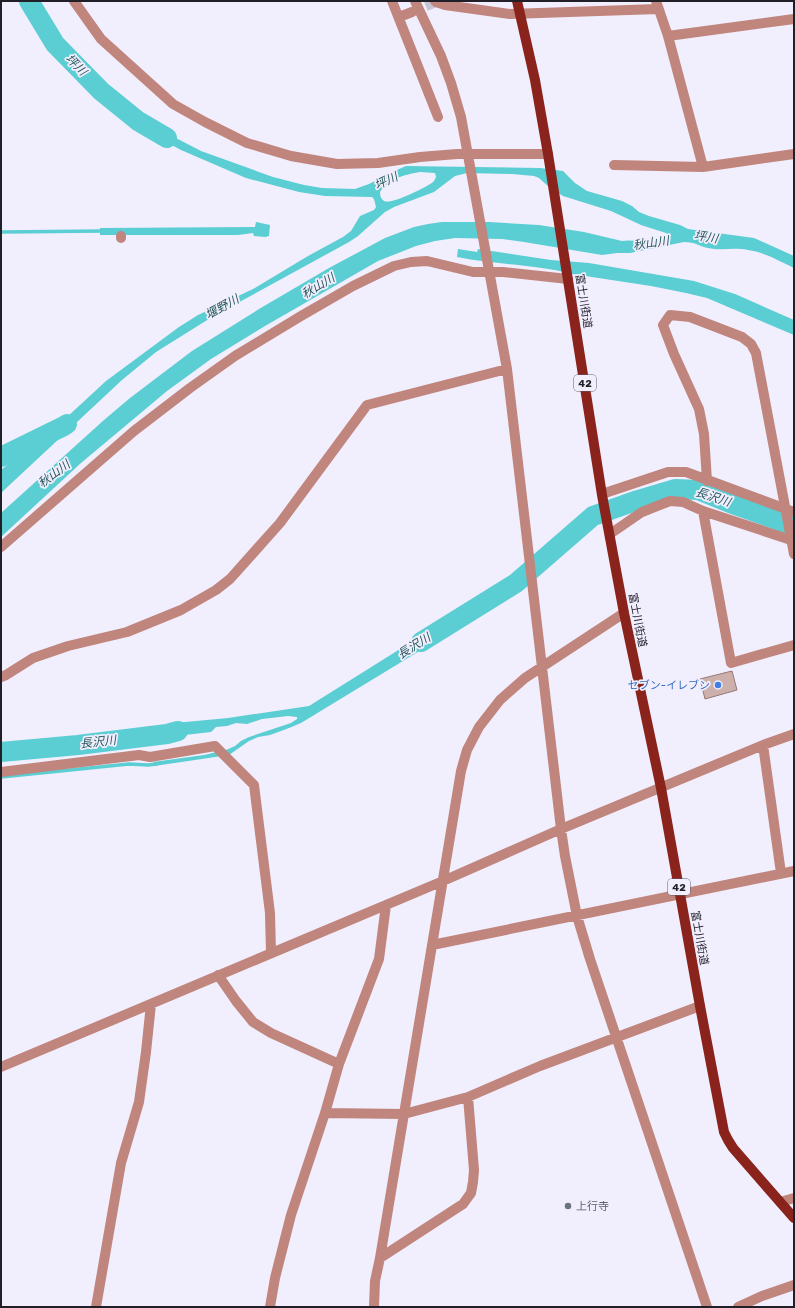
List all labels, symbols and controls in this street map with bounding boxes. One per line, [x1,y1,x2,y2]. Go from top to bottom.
water label: 坪川 [63,52,91,80]
water label: 坪川 [372,169,402,192]
water label: 坪川 [693,228,721,246]
water label: 秋山川 [632,233,672,252]
water label: 秋山川 [299,270,339,301]
street label: 富士川街道 [573,273,594,329]
water label: 堰野川 [203,291,243,322]
road number: 42 [574,375,596,391]
water label: 秋山川 [35,456,74,490]
water label: 長沢川 [694,485,734,510]
street label: 富士川街道 [626,592,649,648]
water label: 長沢川 [395,629,435,661]
place label: セブン-イレブン [628,679,710,692]
marker: セブン-イレブン [713,680,723,690]
water label: 長沢川 [79,733,119,751]
road number: 42 [668,879,690,895]
street label: 富士川街道 [688,910,711,966]
place label: 上行寺 [576,1200,609,1213]
marker: 上行寺 [563,1201,573,1211]

